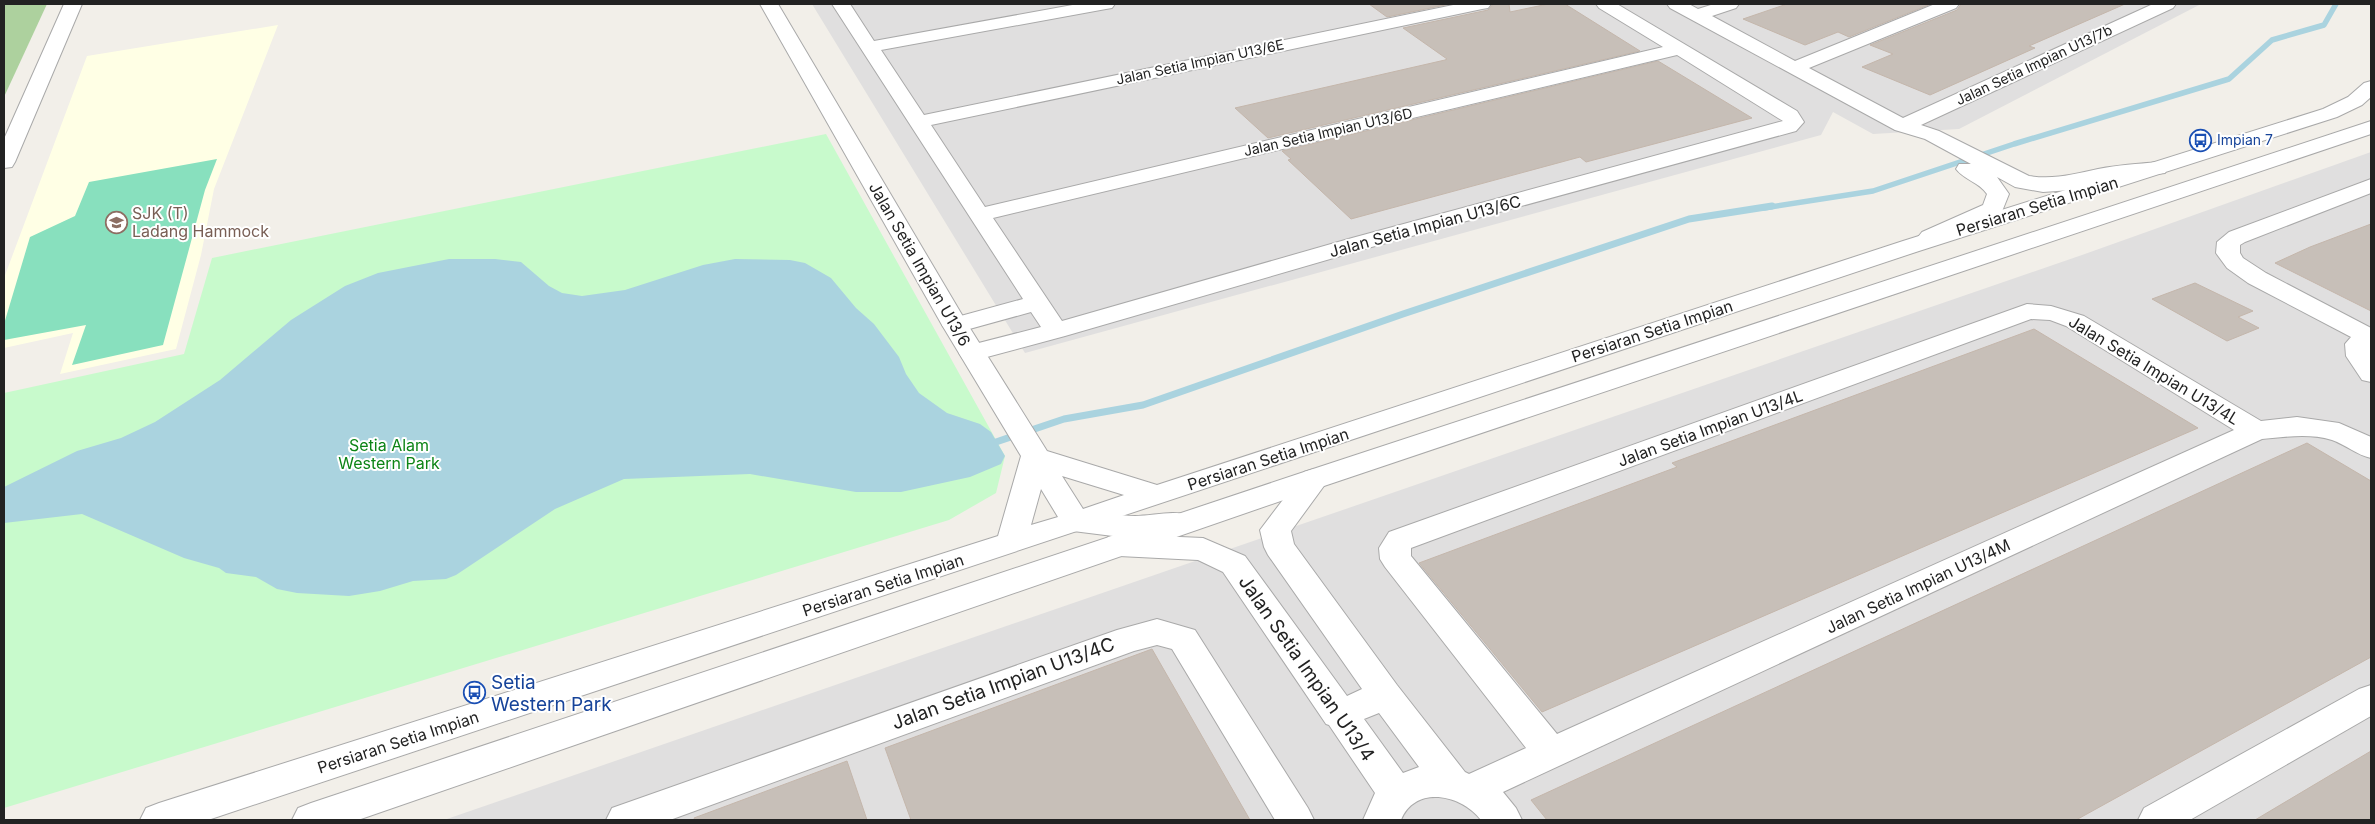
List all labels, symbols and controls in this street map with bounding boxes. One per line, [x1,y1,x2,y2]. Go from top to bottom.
street label: Jalan Setia Impian U13/7b [1953,21,2115,108]
street label: Jalan Setia Impian U13/6E [1114,35,1285,88]
street label: Jalan Setia Impian U13/6D [1242,104,1414,159]
bus stop icon: Impian 7 [2189,128,2213,152]
place label: Impian 7 [2217,131,2273,148]
street label: Persiaran Setia Impian [1954,172,2120,240]
street label: Jalan Setia Impian U13/6 [865,178,975,350]
street label: Jalan Setia Impian U13/6C [1327,191,1523,261]
place label: SJK (T) Ladang Hammock [132,203,269,241]
school or university icon: SJK (T) Ladang Hammock [104,210,128,234]
street label: Persiaran Setia Impian [1569,295,1735,367]
street label: Jalan Setia Impian U13/4L [2065,311,2243,429]
street label: Jalan Setia Impian U13/4L [1615,385,1805,471]
street label: Persiaran Setia Impian [1185,423,1351,495]
park label: Setia Alam Western Park [338,435,440,473]
street label: Jalan Setia Impian U13/4M [1823,534,2013,638]
street label: Persiaran Setia Impian [800,549,966,621]
street label: Jalan Setia Impian U13/4 [1234,571,1380,766]
street label: Jalan Setia Impian U13/4C [889,632,1118,735]
place label: Setia Western Park [491,671,612,716]
bus stop icon: Setia Western Park [463,681,487,705]
street label: Persiaran Setia Impian [315,706,481,778]

